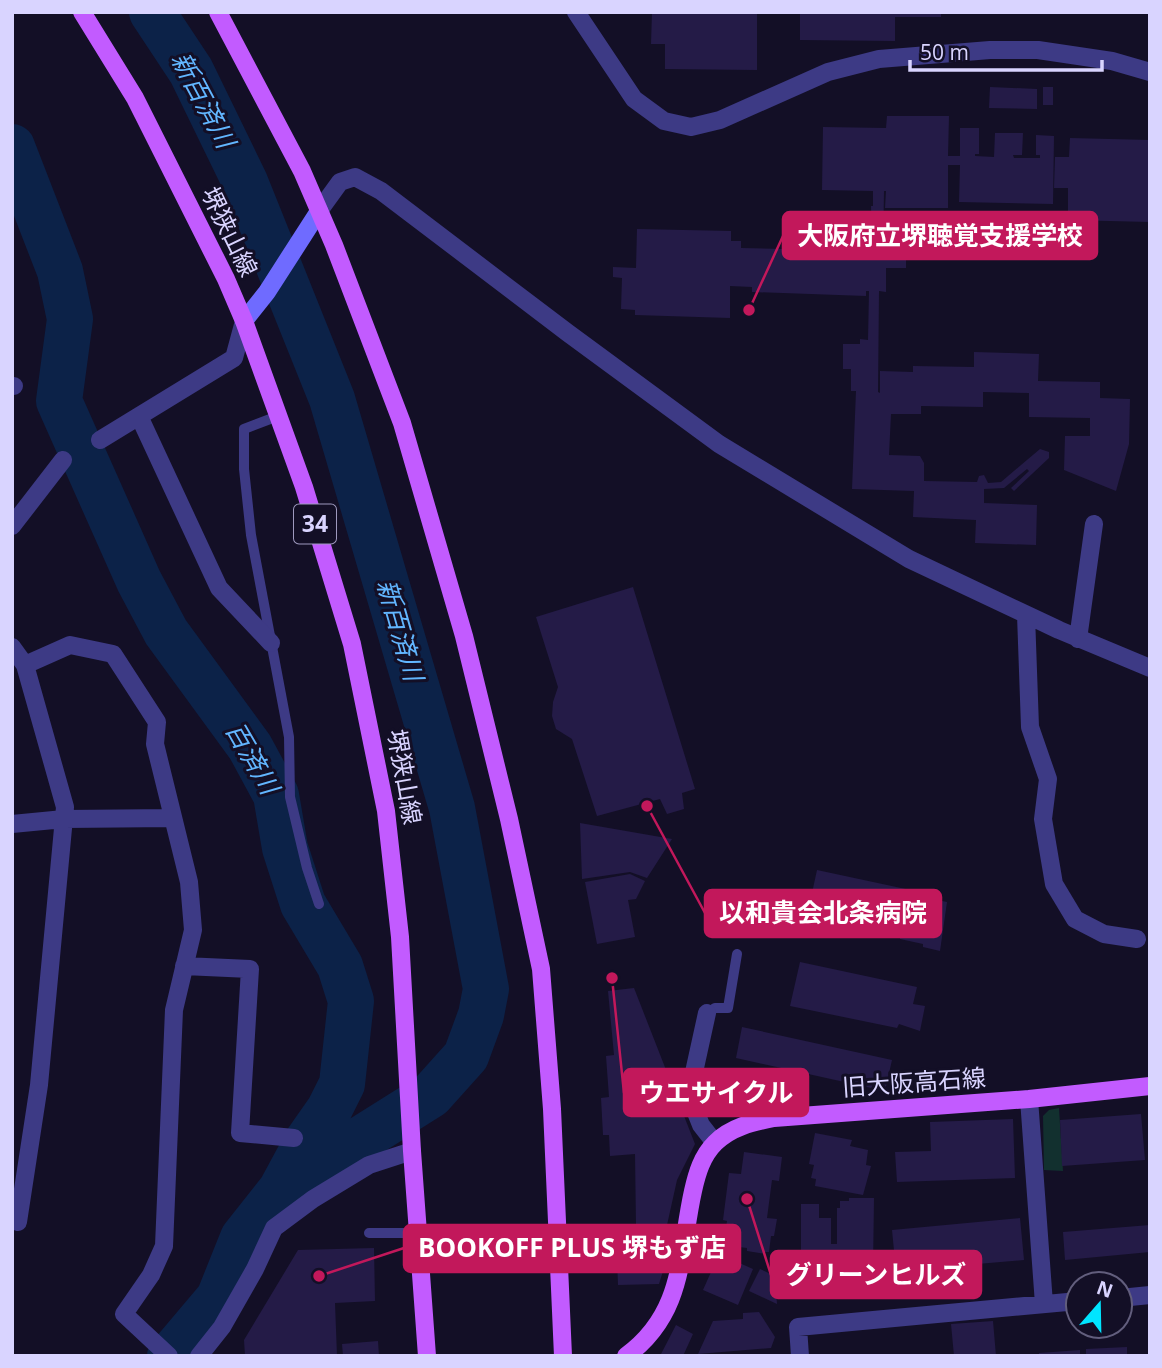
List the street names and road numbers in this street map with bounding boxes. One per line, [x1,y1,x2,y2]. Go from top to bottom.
street label: 堺狭山線 [194,181,266,282]
road number: 34 [294,504,336,544]
street label: 堺狭山線 [381,727,430,827]
street label: 旧大阪高石線 [841,1060,987,1103]

